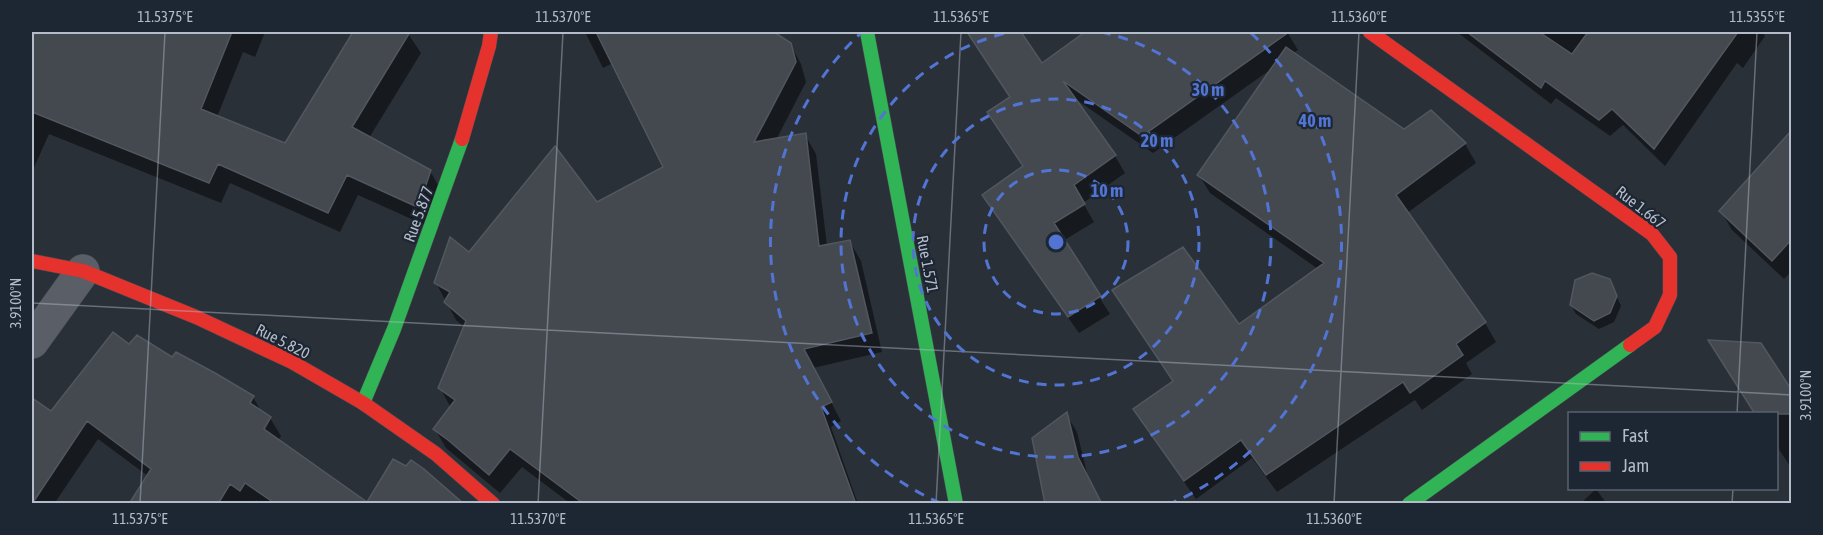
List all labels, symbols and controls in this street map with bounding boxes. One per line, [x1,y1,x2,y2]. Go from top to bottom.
text: 11.5375°E [137,8,193,25]
text: 11.5370°E [535,8,591,25]
text: 11.5365°E [933,8,989,25]
text: 11.5360°E [1331,8,1387,25]
text: 11.5355°E [1729,8,1785,25]
text: 30 m [1192,79,1224,100]
text: 40 m [1298,110,1331,131]
text: 20 m [1141,130,1173,151]
text: 10 m [1091,180,1123,201]
street label: Rue 1.667 [1613,182,1669,232]
street label: Rue 5.877 [400,184,436,244]
centre of rings [1046,232,1066,252]
street label: Rue 1.571 [914,234,942,294]
text: 3.9100°N [7,278,24,328]
street label: Rue 5.820 [253,320,313,362]
text: 3.9100°N [1797,370,1814,420]
legend [1568,412,1778,490]
text: Fast [1622,425,1649,446]
text: Jam [1622,455,1649,476]
text: 11.5375°E [112,510,168,527]
text: 11.5370°E [510,510,566,527]
text: 11.5365°E [908,510,964,527]
text: 11.5360°E [1306,510,1362,527]

